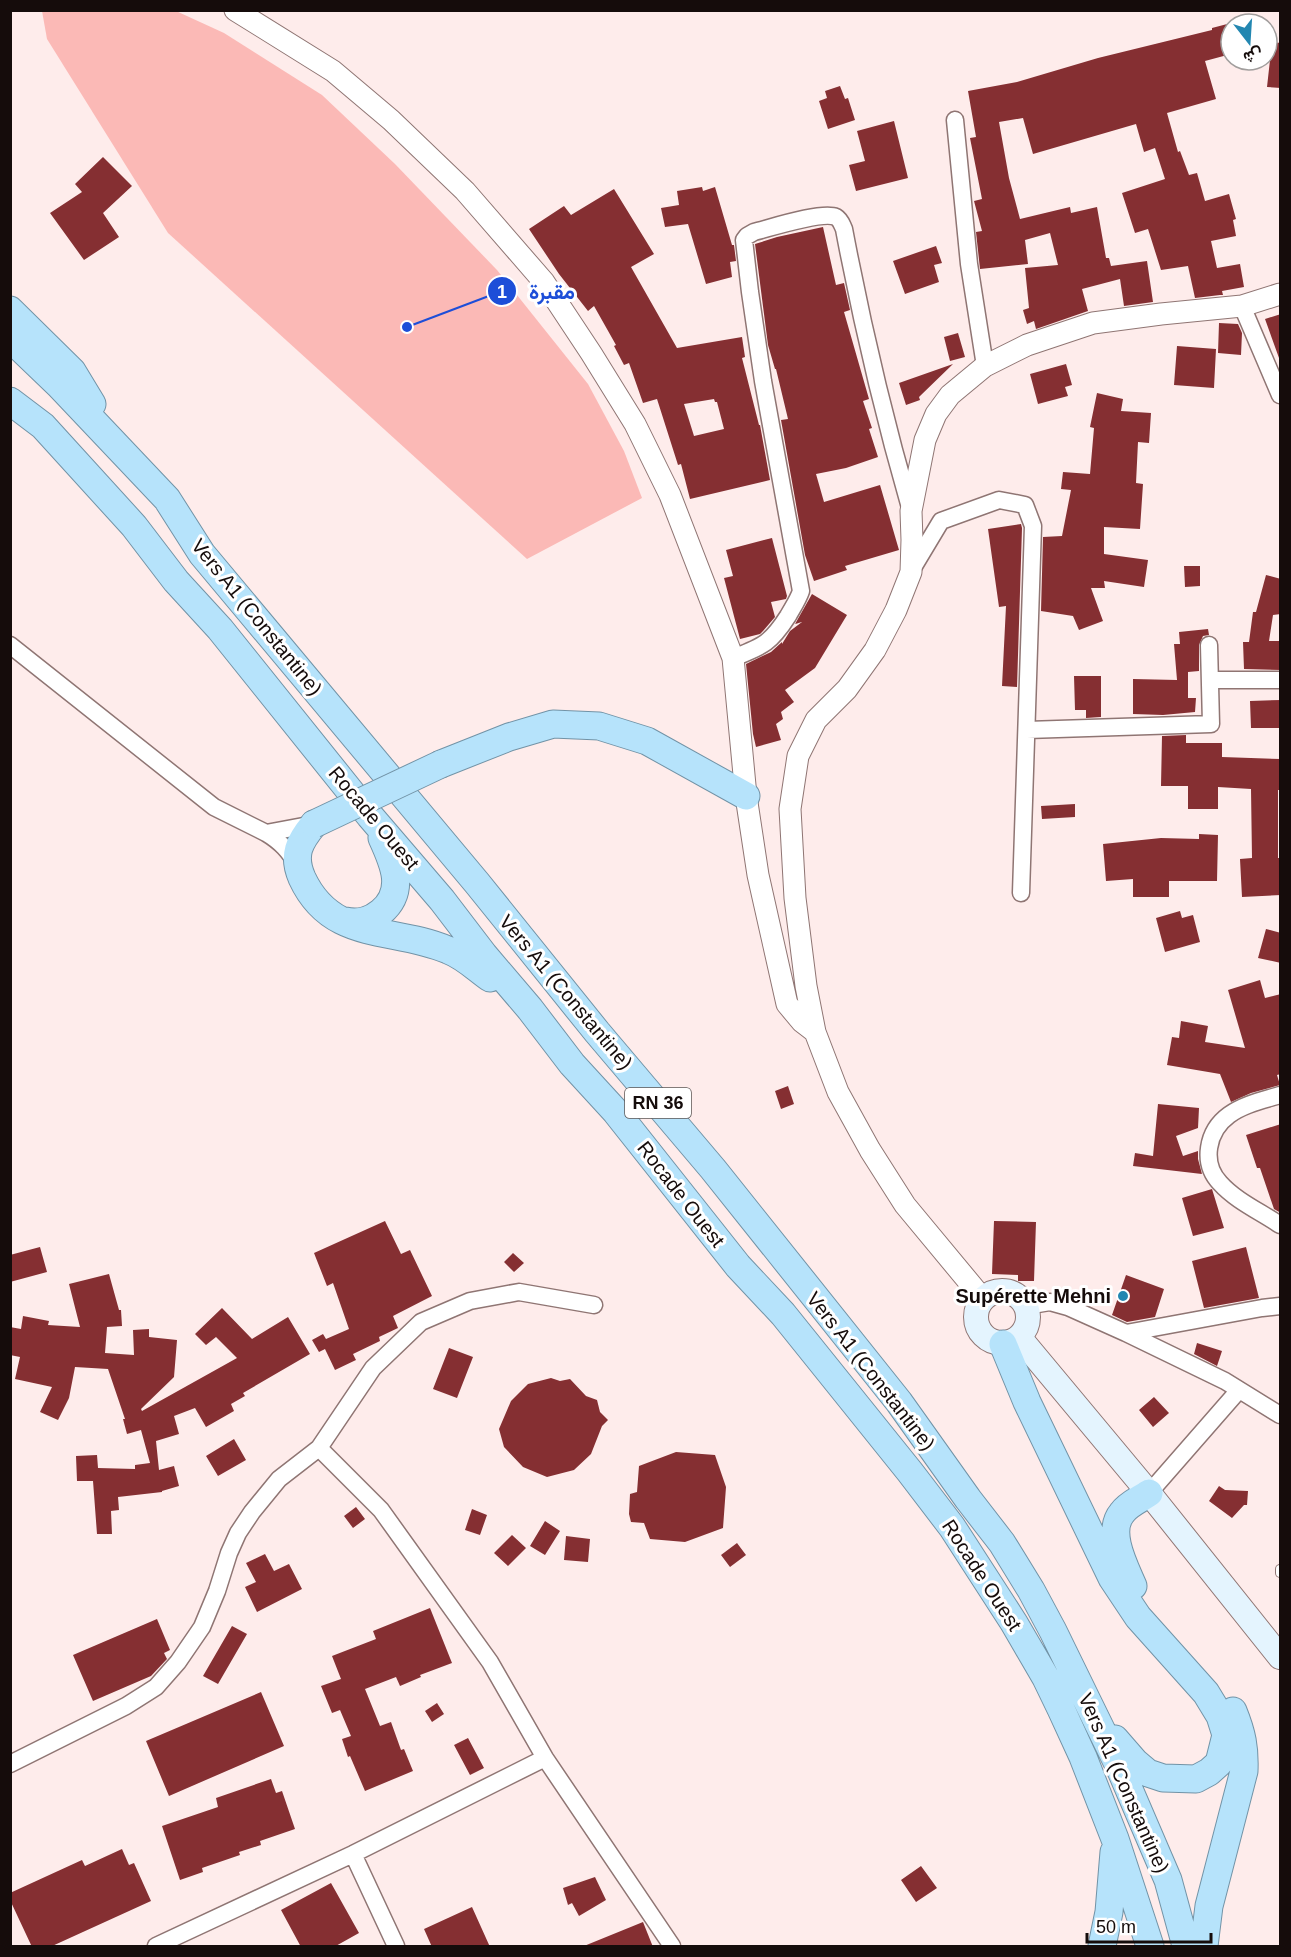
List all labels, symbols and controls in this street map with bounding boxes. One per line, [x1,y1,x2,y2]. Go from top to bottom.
north arrow [1219,12,1279,72]
text: ش [1241,44,1265,67]
callout: مقبرة [487,272,587,311]
text: مقبرة [529,280,575,305]
text: 1 [497,282,507,302]
street label: Vers A1 (Constantine) [187,534,327,700]
street label: Rocade Ouest [324,762,424,874]
street label: Vers A1 (Constantine) [495,910,637,1074]
road number: RN 36 [625,1088,691,1118]
street label: Rocade Ouest [633,1137,729,1251]
place label: Supérette Mehni [955,1285,1111,1307]
street label: Vers A1 (Constantine) [802,1288,940,1454]
marker: Supérette Mehni [1116,1289,1130,1303]
street label: Rocade Ouest [938,1515,1026,1635]
street label: Vers A1 (Constantine) [1074,1690,1174,1876]
scale bar [1087,1906,1212,1944]
text: 50 m [1096,1917,1136,1937]

